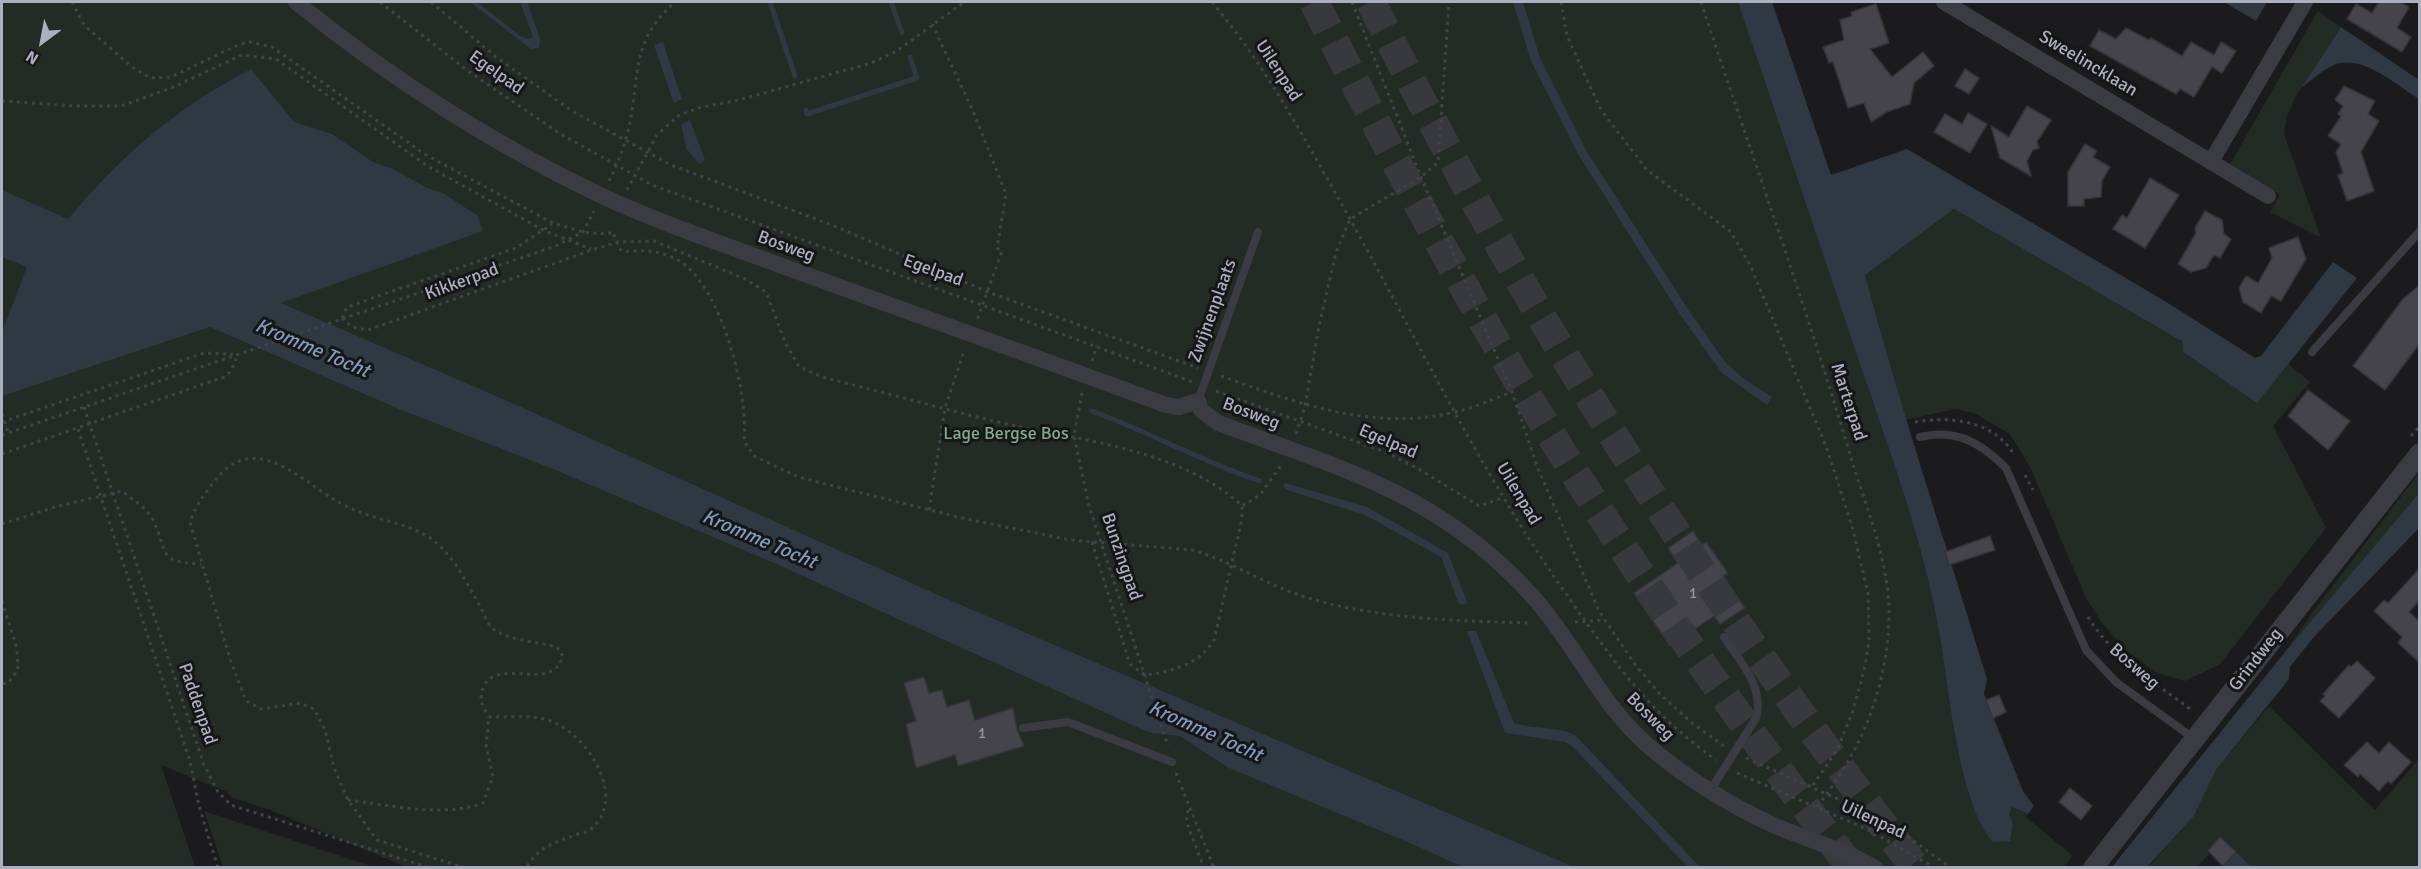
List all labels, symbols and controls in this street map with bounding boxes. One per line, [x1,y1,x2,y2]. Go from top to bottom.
north arrow [12,12,72,72]
street label: Sweelincklaan [2035,26,2141,102]
street label: Uilenpad [1250,36,1306,106]
text: N [22,46,42,69]
street label: Egelpad [464,46,528,100]
street label: Bosweg [754,227,818,267]
street label: Egelpad [900,250,966,292]
street label: Zwijnenplaats [1184,256,1242,366]
street label: Kikkerpad [422,259,502,305]
water label: Kromme Tocht [251,314,373,384]
street label: Marterpad [1825,360,1871,444]
street label: Bosweg [1219,393,1283,435]
street label: Egelpad [1355,420,1421,464]
park label: Lage Bergse Bos [943,423,1069,445]
street label: Uilenpad [1491,459,1545,529]
water label: Kromme Tocht [698,505,820,575]
street label: Bunzingpad [1096,510,1146,604]
house number: 1 [1689,585,1697,603]
street label: Grindweg [2225,624,2287,696]
street label: Bosweg [2104,639,2164,695]
street label: Paddenpad [173,660,221,748]
street label: Bosweg [1621,688,1679,746]
water label: Kromme Tocht [1145,696,1265,768]
house number: 1 [978,725,986,743]
street label: Uilenpad [1837,796,1909,844]

